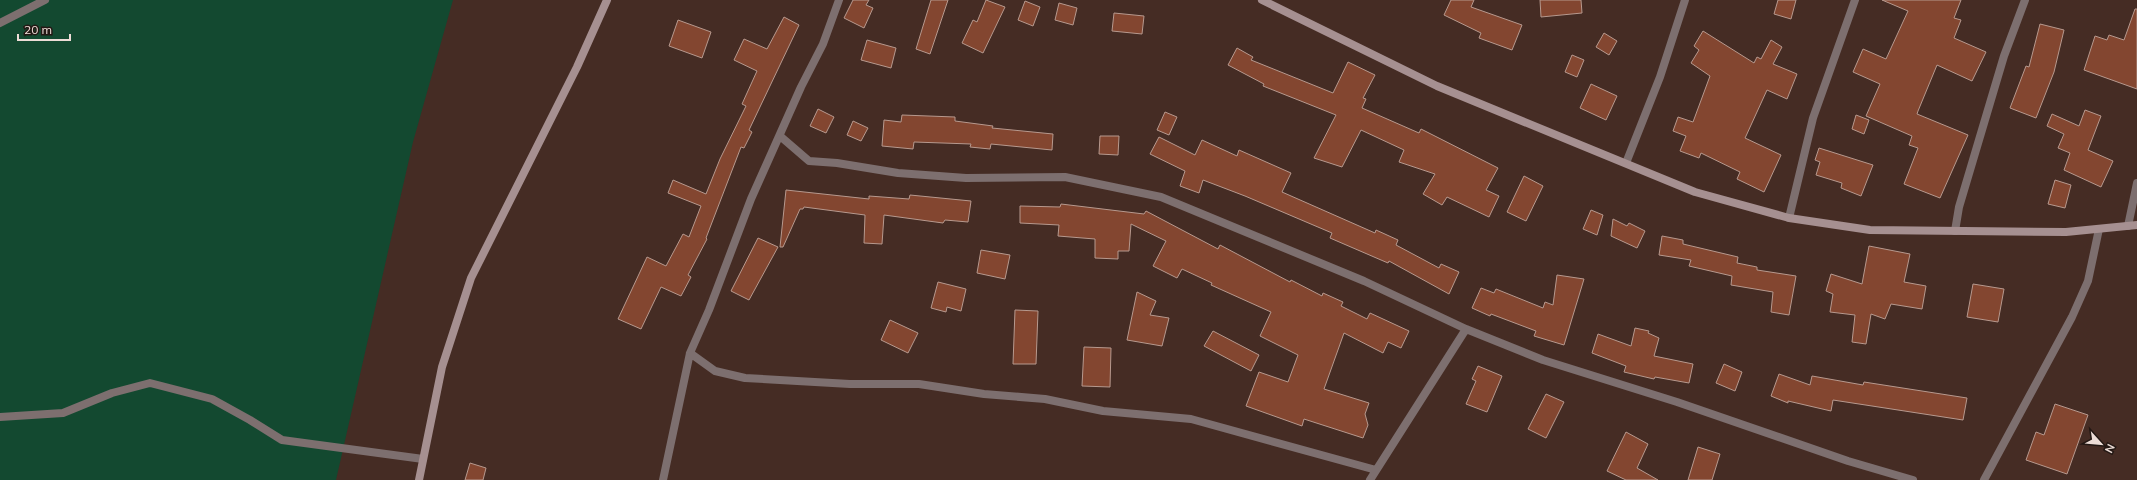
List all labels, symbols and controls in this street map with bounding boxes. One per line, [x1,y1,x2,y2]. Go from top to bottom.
scale bar [18,16,70,42]
text: 20 m [24,22,52,37]
north arrow [2081,424,2121,464]
text: N [2102,442,2118,455]

